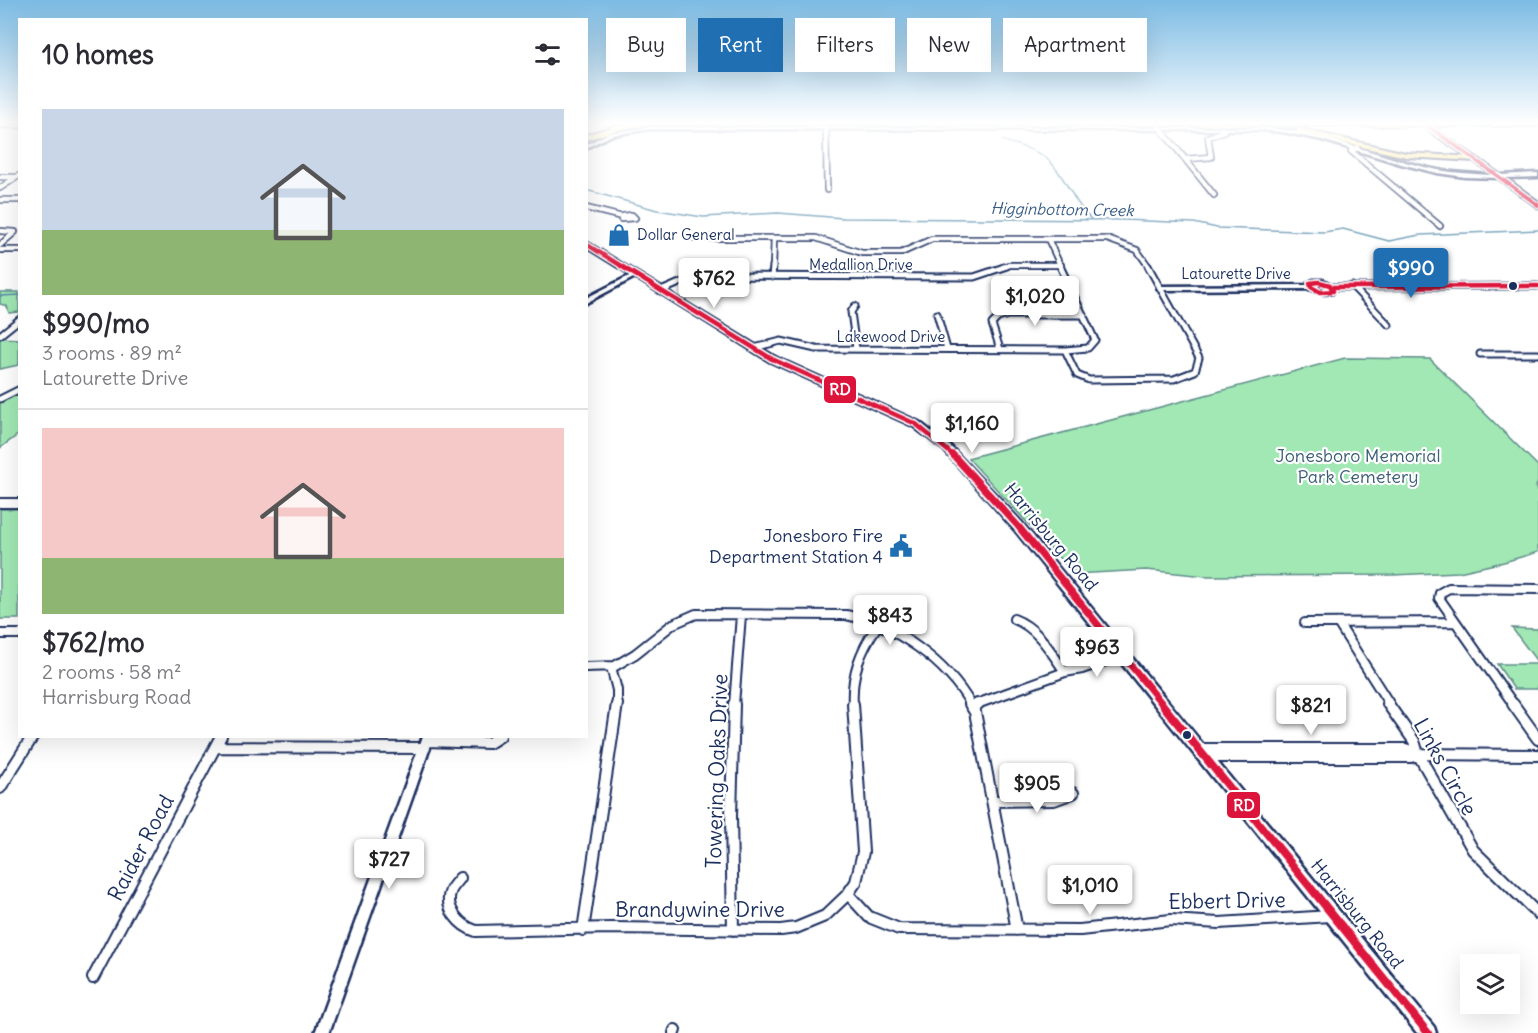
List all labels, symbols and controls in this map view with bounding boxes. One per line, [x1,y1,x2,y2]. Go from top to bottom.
chip: Buy [606,18,686,72]
chip: Rent [698,18,783,72]
chip: Filters [795,18,895,72]
chip: New [907,18,991,72]
chip: Apartment [1003,18,1147,72]
text: 10 homes [42,38,154,71]
icon: filters [531,38,564,71]
icon: home [249,148,357,256]
water label: Higginbottom Creek [990,198,1135,220]
shop icon: Dollar General [606,222,632,248]
place label: Dollar General [637,225,735,244]
pin: $990 [1375,248,1447,299]
street label: Medallion Drive [809,255,913,274]
text: $990 [1387,255,1435,280]
pin: $762 [678,258,750,309]
street label: Latourette Drive [1181,264,1291,283]
text: $762 [692,265,736,290]
pin: $1,020 [986,276,1084,327]
unlabelled marker [1507,280,1519,292]
text: $1,020 [1005,283,1065,308]
text: $990/mo [42,307,150,340]
street label: Lakewood Drive [837,327,945,346]
text: 3 rooms · 89 m² [42,340,182,365]
text: Latourette Drive [42,365,188,390]
line badge: RD [823,375,857,404]
text: RD [829,379,851,399]
pin: $1,160 [923,403,1021,454]
text: $1,160 [945,410,999,435]
park label: Jonesboro Memorial Park Cemetery [1276,444,1440,488]
icon: home [249,467,357,575]
street label: Harrisburg Road [999,478,1104,596]
place label: Jonesboro Fire Department Station 4 [709,524,883,568]
public building icon: Jonesboro Fire Department Station 4 [888,533,914,559]
pin: $843 [854,595,926,646]
text: $843 [867,602,913,627]
text: $762/mo [42,626,145,659]
pin: $963 [1061,627,1133,678]
text: $963 [1074,634,1120,659]
text: 2 rooms · 58 m² [42,659,182,684]
street label: Towering Oaks Drive [700,673,733,869]
text: Harrisburg Road [42,684,191,709]
pin: $821 [1275,685,1347,736]
text: $821 [1290,692,1332,717]
street label: Links Circle [1408,713,1483,820]
unlabelled marker [1181,729,1193,741]
pin: $905 [1001,763,1073,814]
text: $905 [1013,770,1061,795]
street label: Raider Road [101,790,180,905]
line badge: RD [1226,791,1261,819]
text: RD [1233,795,1255,815]
pin: $727 [353,839,425,890]
text: $727 [368,846,410,871]
street label: Harrisburg Road [1306,854,1409,973]
pin: $1,010 [1041,865,1139,916]
text: $1,010 [1061,872,1119,897]
street label: Ebbert Drive [1168,886,1286,915]
street label: Brandywine Drive [615,896,785,923]
map controls [1460,954,1520,1014]
button: layers [1460,954,1520,1014]

